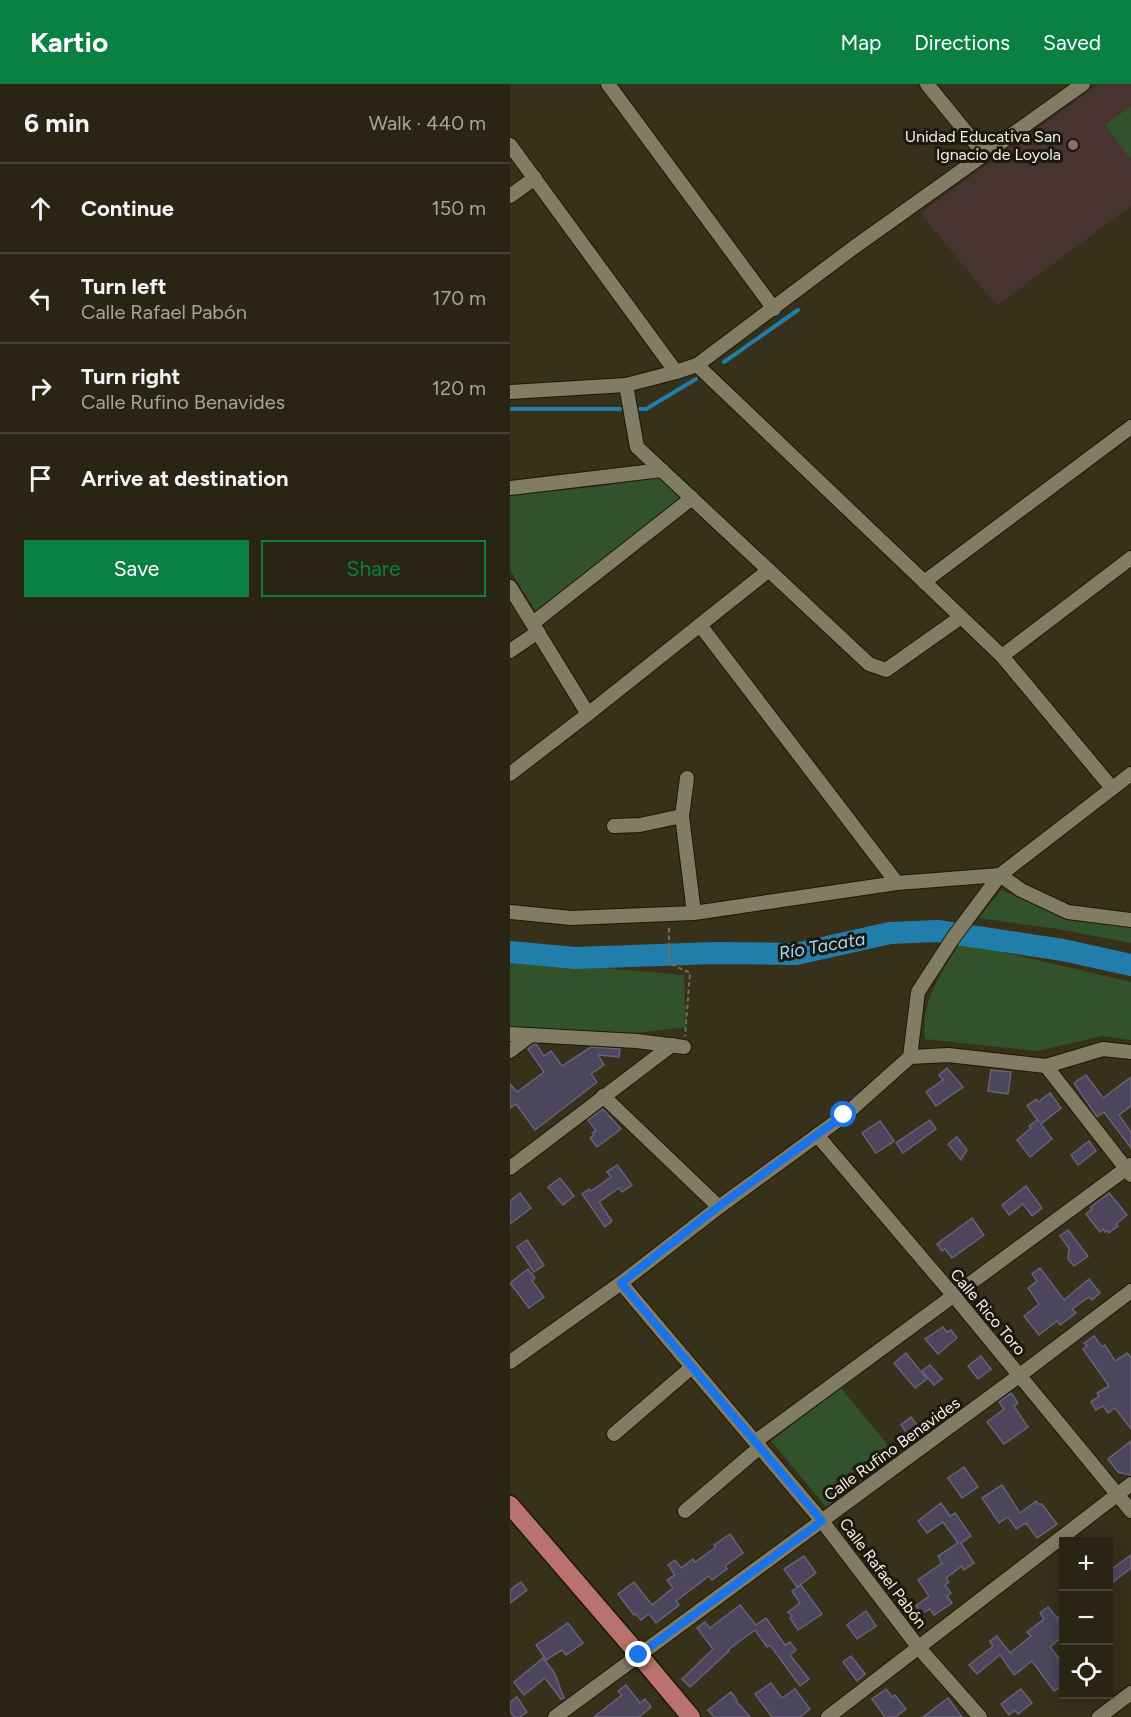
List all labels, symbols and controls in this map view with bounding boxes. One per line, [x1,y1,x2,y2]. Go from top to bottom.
text: Kartio [30,25,108,59]
text: Map [840,30,881,55]
text: Directions [914,30,1010,55]
text: Saved [1043,30,1101,55]
text: 6 min [24,107,90,139]
text: Walk · 440 m [369,111,486,135]
place label: Unidad Educativa San Ignacio de Loyola [905,127,1061,164]
marker: Unidad Educativa San Ignacio de Loyola [1066,138,1080,152]
icon: ahead [24,192,57,225]
text: Continue [81,195,174,222]
text: 150 m [431,196,486,220]
text: Turn left [81,273,167,300]
icon: left [24,282,57,315]
text: 170 m [432,286,486,310]
text: Calle Rafael Pabón [81,300,247,324]
text: Turn right [81,363,180,390]
icon: right [24,372,57,405]
text: 120 m [432,376,486,400]
text: Calle Rufino Benavides [81,390,285,414]
icon: arrive [24,462,57,495]
text: Arrive at destination [81,465,289,492]
button: Save [24,540,249,597]
button: Share [261,540,486,597]
water label: Río Tacata [777,927,867,964]
route start [830,1101,856,1127]
street label: Calle Rico Toro [946,1265,1030,1359]
street label: Calle Rufino Benavides [820,1393,964,1505]
street label: Calle Rafael Pabón [835,1514,931,1632]
map controls [1059,1537,1113,1699]
button: + [1059,1537,1113,1591]
button: − [1059,1591,1113,1645]
route end [625,1641,651,1667]
button: locate [1059,1645,1113,1699]

